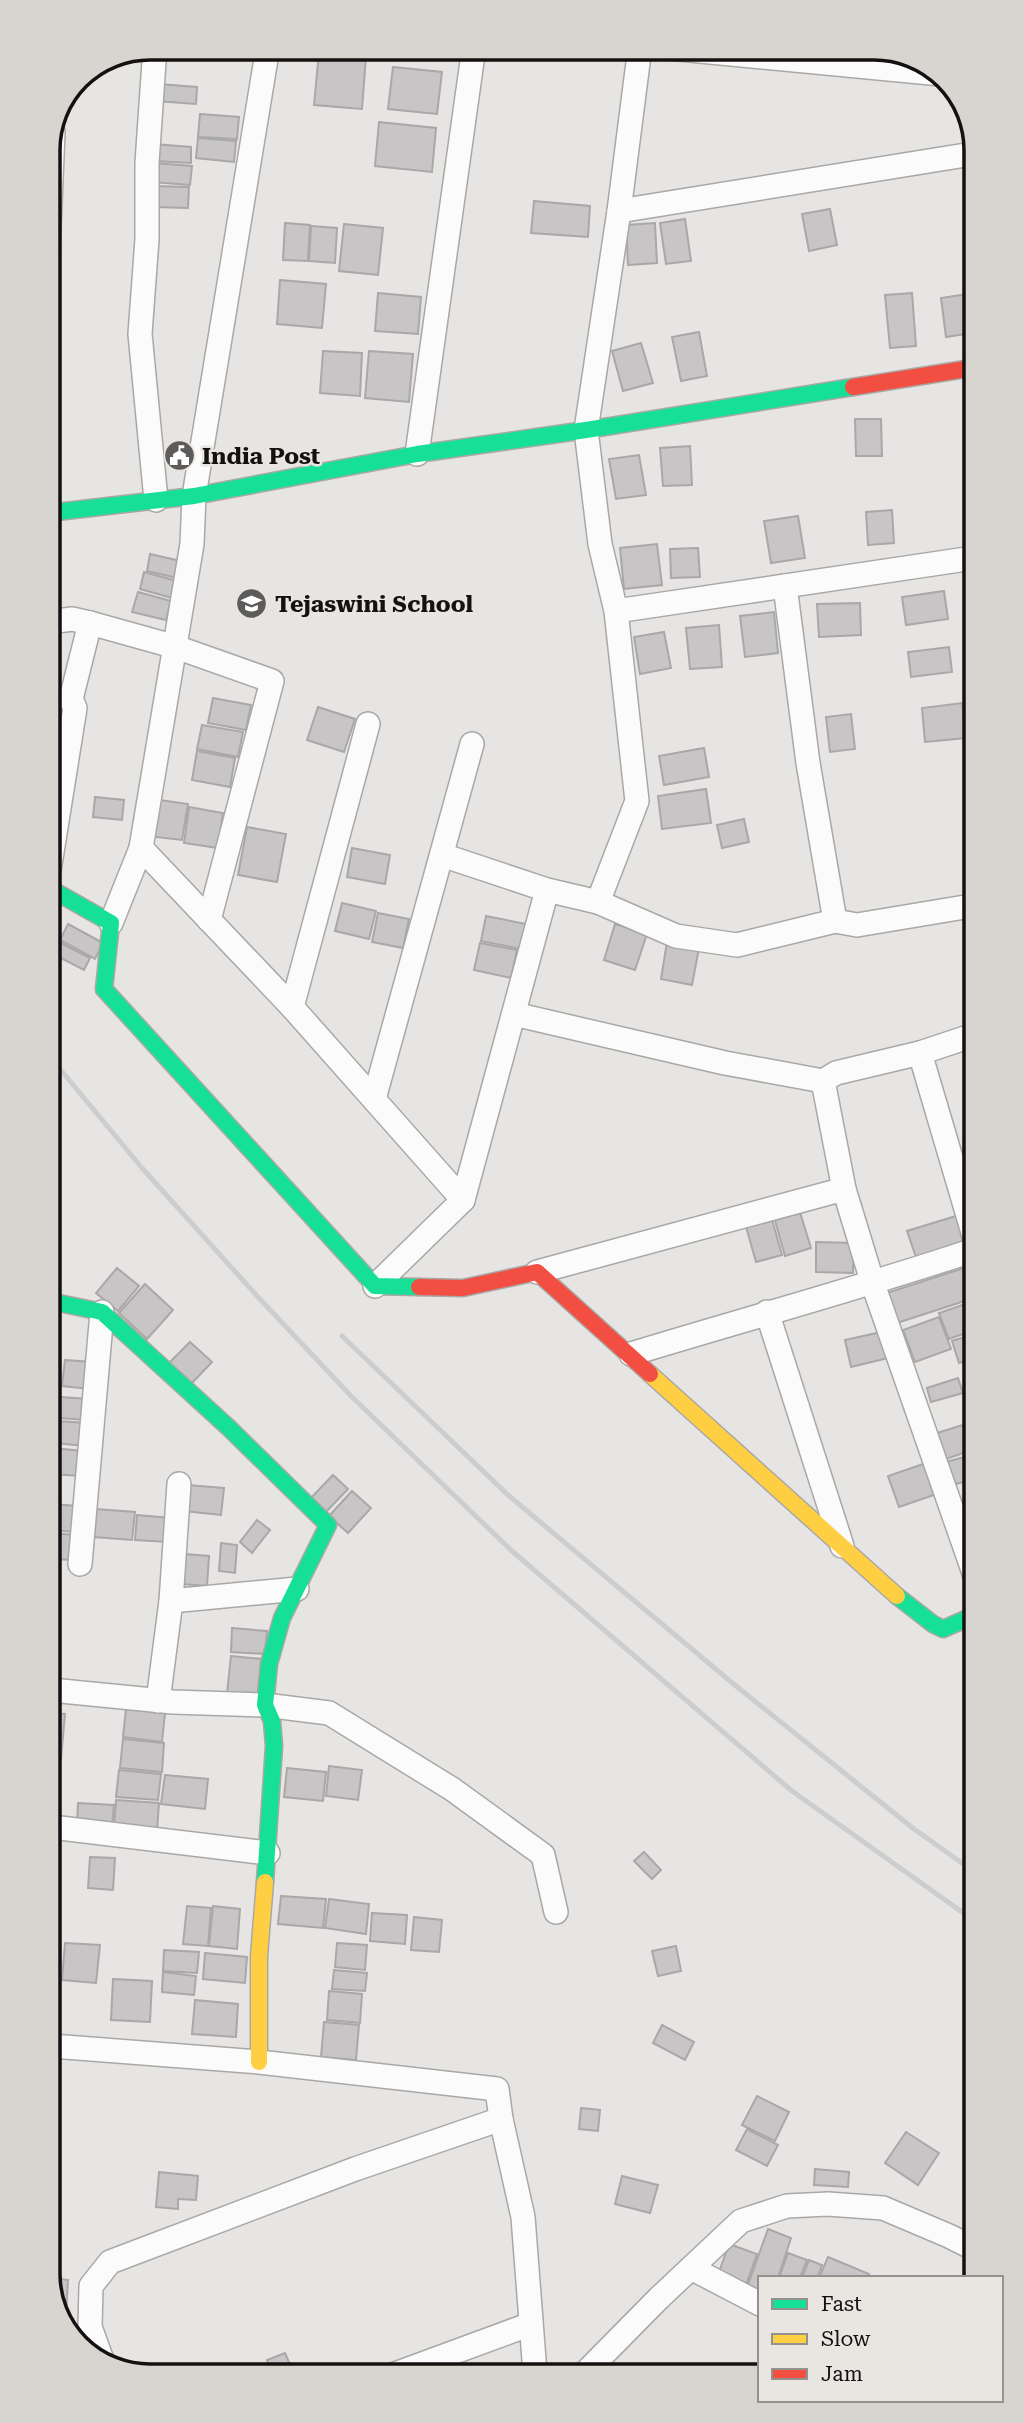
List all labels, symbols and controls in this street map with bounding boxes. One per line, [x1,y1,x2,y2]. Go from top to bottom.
public building icon: India Post [162,439,196,473]
place label: India Post [202,443,320,470]
school or university icon: Tejaswini School [235,587,269,621]
place label: Tejaswini School [275,591,474,618]
legend [758,2276,1003,2402]
text: Fast [821,2292,862,2316]
text: Slow [821,2327,871,2351]
text: Jam [821,2362,863,2386]

